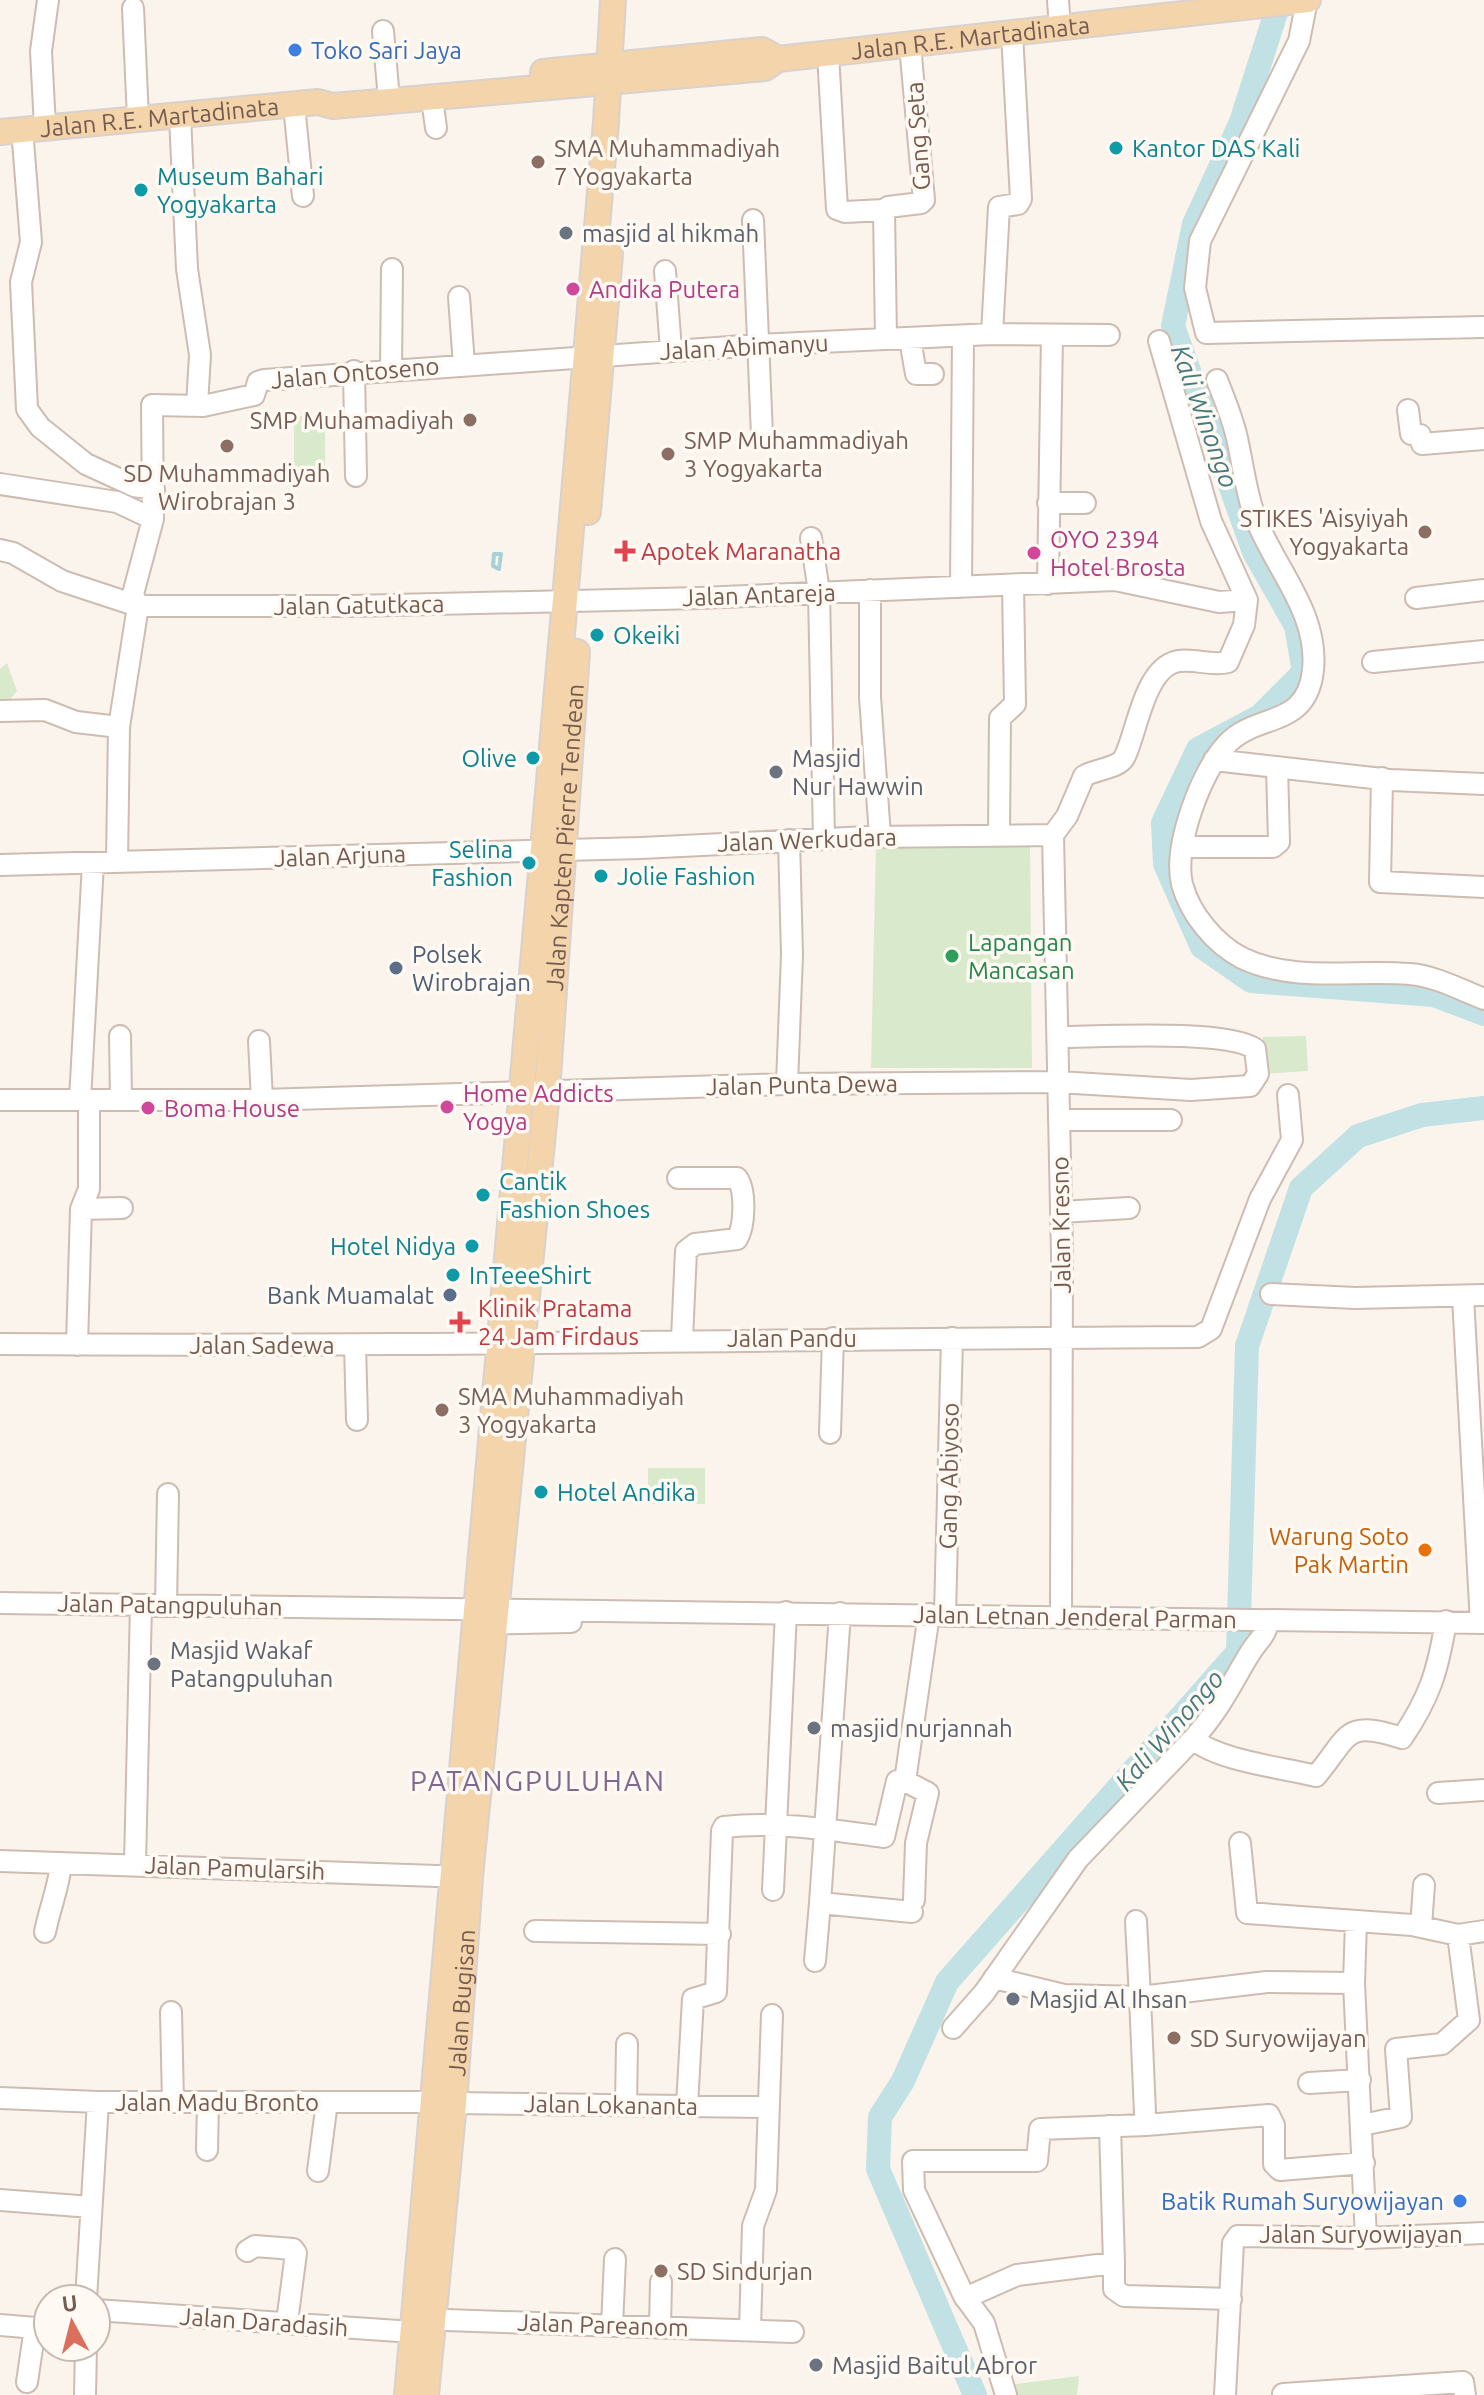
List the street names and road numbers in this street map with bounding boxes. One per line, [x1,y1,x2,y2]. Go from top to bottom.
street label: Jalan R.E. Martadinata [850,11,1091,64]
street label: Gang Seta [901,81,935,191]
street label: Jalan R.E. Martadinata [38,92,280,142]
street label: Jalan Abimanyu [659,329,829,365]
street label: Jalan Ontoseno [270,352,440,394]
street label: Jalan Antareja [682,579,836,611]
street label: Jalan Gatutkaca [273,590,445,620]
street label: Jalan Kapten Pierre Tendean [540,683,588,992]
street label: Jalan Werkudara [717,823,897,857]
street label: Jalan Arjuna [273,840,407,872]
street label: Jalan Punta Dewa [706,1070,898,1100]
street label: Jalan Kresno [1046,1156,1076,1294]
street label: Jalan Pandu [727,1325,857,1352]
street label: Jalan Sadewa [189,1332,335,1359]
street label: Gang Abiyoso [934,1402,964,1550]
street label: Jalan Patangpuluhan [57,1590,283,1620]
street label: Jalan Letnan Jenderal Parman [913,1601,1237,1633]
street label: Jalan Pamularsih [144,1851,326,1885]
street label: Jalan Bugisan [442,1928,480,2077]
street label: Jalan Madu Bronto [115,2089,319,2116]
street label: Jalan Lokananta [524,2090,698,2120]
street label: Jalan Suryowijayan [1259,2221,1463,2248]
street label: Jalan Daradasih [179,2303,349,2341]
street label: Jalan Pareanom [517,2309,689,2341]

